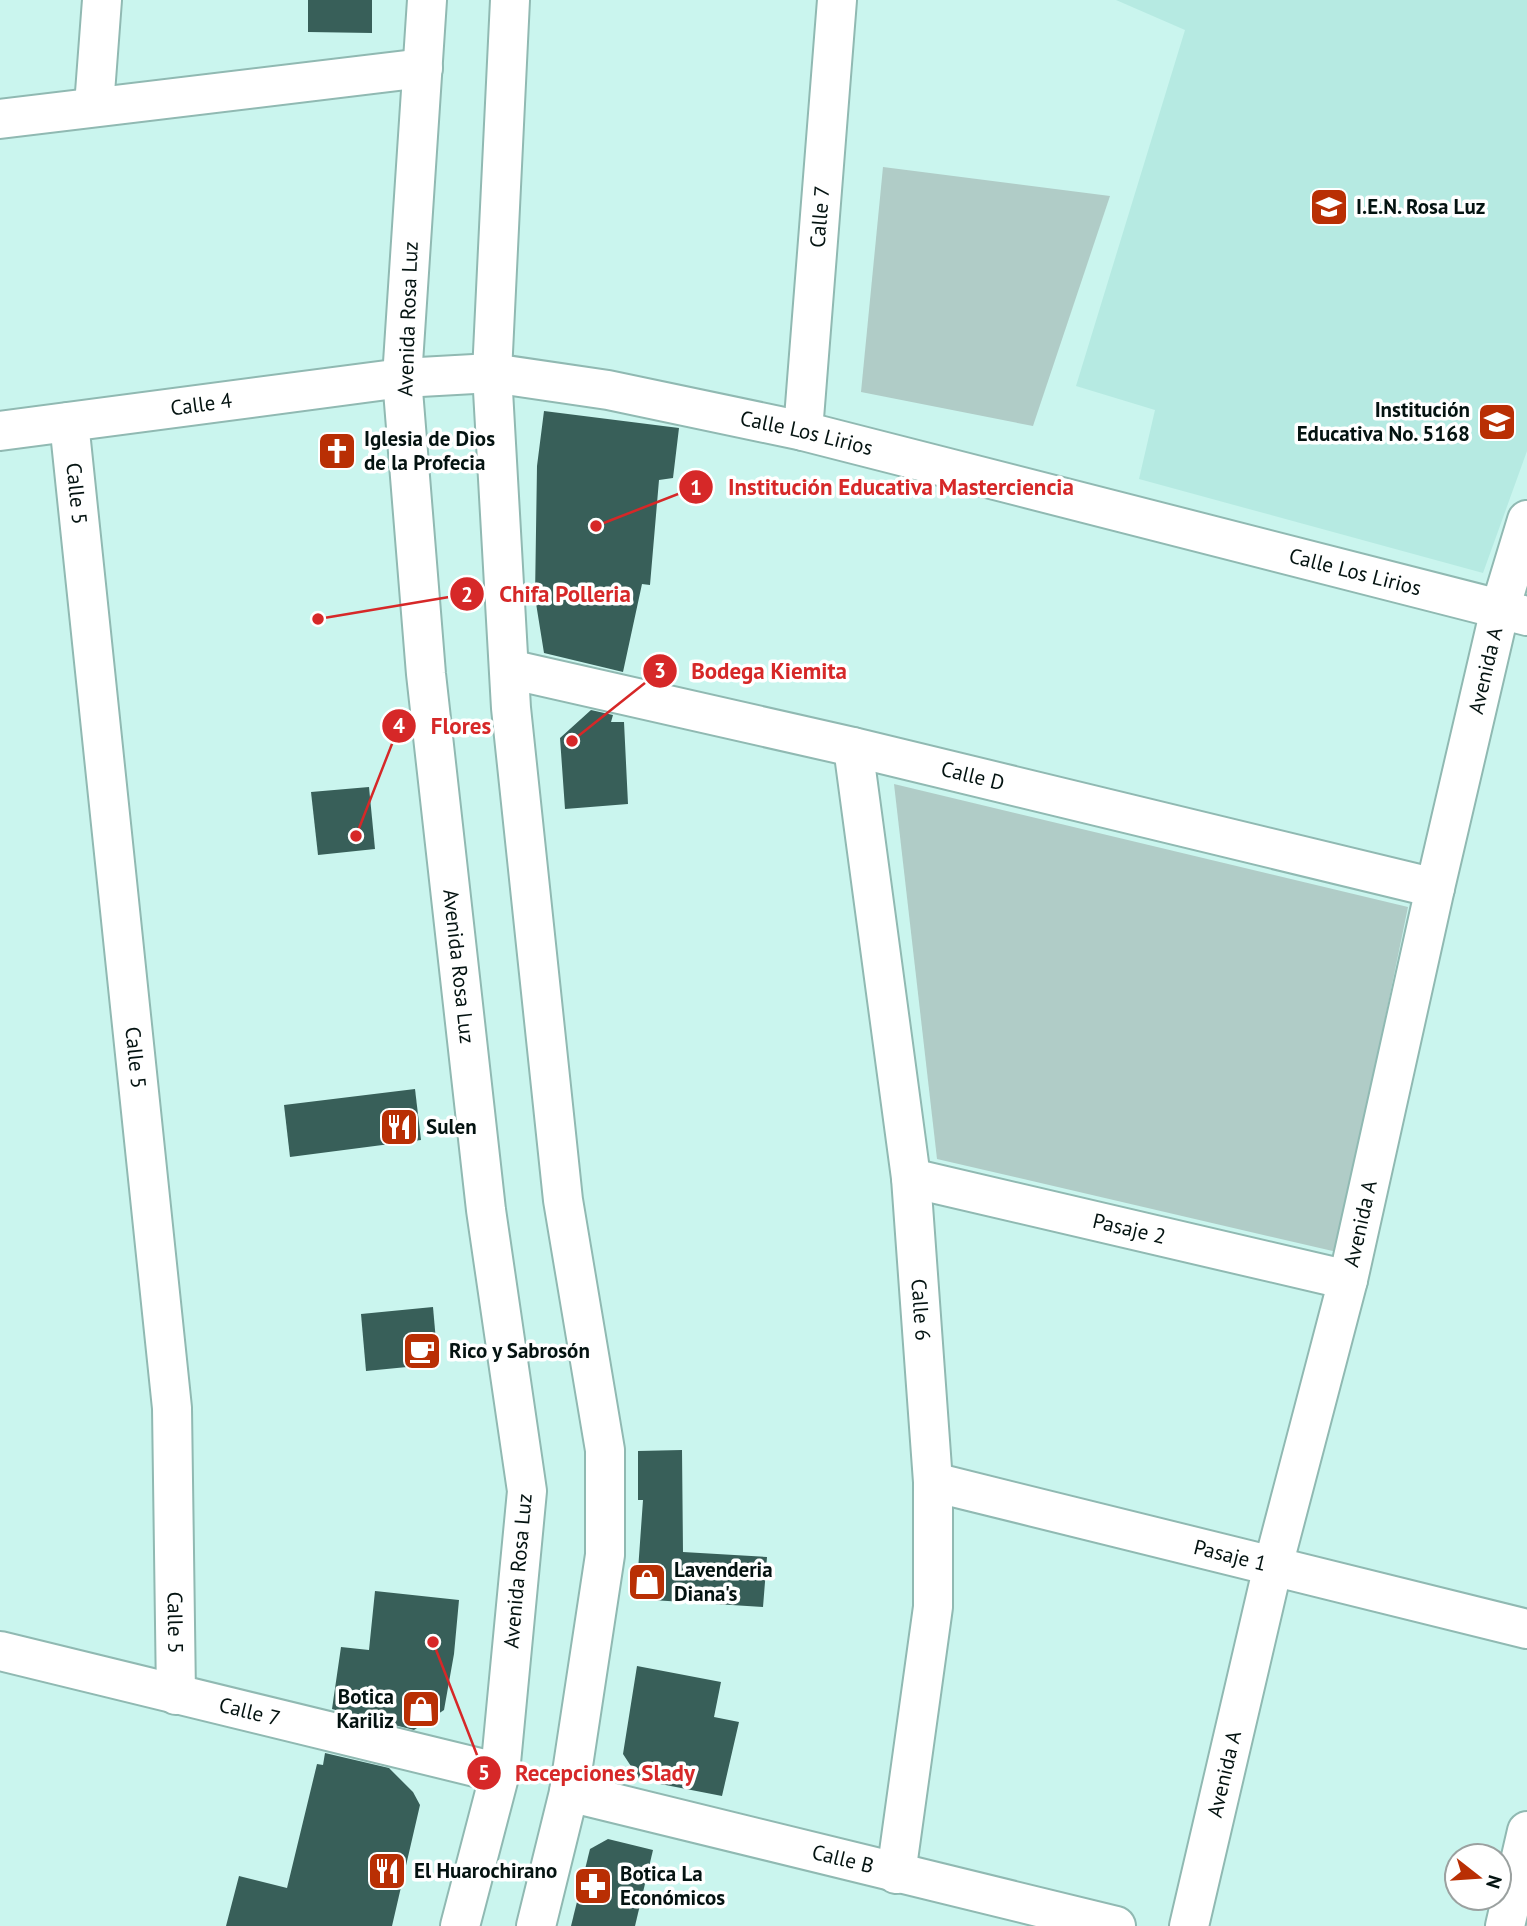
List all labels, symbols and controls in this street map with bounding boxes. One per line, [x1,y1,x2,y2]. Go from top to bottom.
street label: Calle 7 [804,185,835,249]
school or university icon: I.E.N. Rosa Luz [1308,186,1350,228]
place label: I.E.N. Rosa Luz [1356,193,1485,220]
street label: Avenida Rosa Luz [391,241,424,397]
street label: Calle 4 [169,387,234,421]
place label: Institución Educativa No. 5168 [1297,396,1470,447]
school or university icon: Institución Educativa No. 5168 [1476,401,1518,443]
street label: Calle Los Lirios [738,404,876,461]
place label: Iglesia de Dios de la Profecia [364,425,495,476]
church icon: Iglesia de Dios de la Profecia [316,430,358,472]
street label: Calle 5 [60,461,94,526]
callout: Institución Educativa Masterciencia [679,465,1088,509]
text: Institución Educativa Masterciencia [728,472,1074,501]
text: 1 [690,474,702,501]
street label: Calle Los Lirios [1286,542,1424,601]
callout: Chifa Polleria [450,572,645,616]
text: Chifa Polleria [499,579,631,608]
text: 2 [461,581,473,608]
street label: Avenida A [1462,624,1508,717]
callout: Bodega Kiemita [643,649,861,693]
text: Bodega Kiemita [691,656,847,685]
text: 3 [654,657,666,684]
callout: Flores [382,704,505,748]
text: Flores [431,711,491,740]
text: 4 [393,712,405,739]
street label: Calle D [938,755,1007,796]
street label: Avenida Rosa Luz [437,888,481,1045]
street label: Calle 5 [119,1025,153,1090]
restaurant icon: Sulen [378,1106,420,1148]
place label: Sulen [426,1113,477,1140]
street label: Avenida A [1337,1177,1383,1270]
street label: Pasaje 2 [1090,1207,1168,1250]
street label: Calle 6 [905,1278,937,1342]
cafe icon: Rico y Sabrosón [401,1330,443,1372]
place label: Rico y Sabrosón [449,1337,590,1364]
street label: Avenida Rosa Luz [497,1492,538,1649]
street label: Pasaje 1 [1191,1533,1269,1577]
place label: Lavenderia Diana's [674,1556,773,1607]
shop icon: Lavenderia Diana's [626,1561,668,1603]
street label: Calle 5 [162,1591,189,1654]
place label: Botica Kariliz [337,1683,394,1734]
shop icon: Botica Kariliz [400,1688,442,1730]
street label: Calle 7 [216,1691,283,1732]
street label: Avenida A [1201,1727,1247,1820]
callout: Recepciones Slady [466,1751,709,1795]
text: Recepciones Slady [515,1758,696,1787]
text: 5 [478,1759,490,1786]
street label: Calle B [809,1838,877,1879]
north arrow [1443,1842,1513,1912]
restaurant icon: El Huarochirano [366,1850,408,1892]
place label: El Huarochirano [414,1857,557,1884]
place label: Botica La Económicos [620,1860,725,1911]
pharmacy icon: Botica La Económicos [572,1865,614,1907]
text: N [1481,1872,1508,1891]

